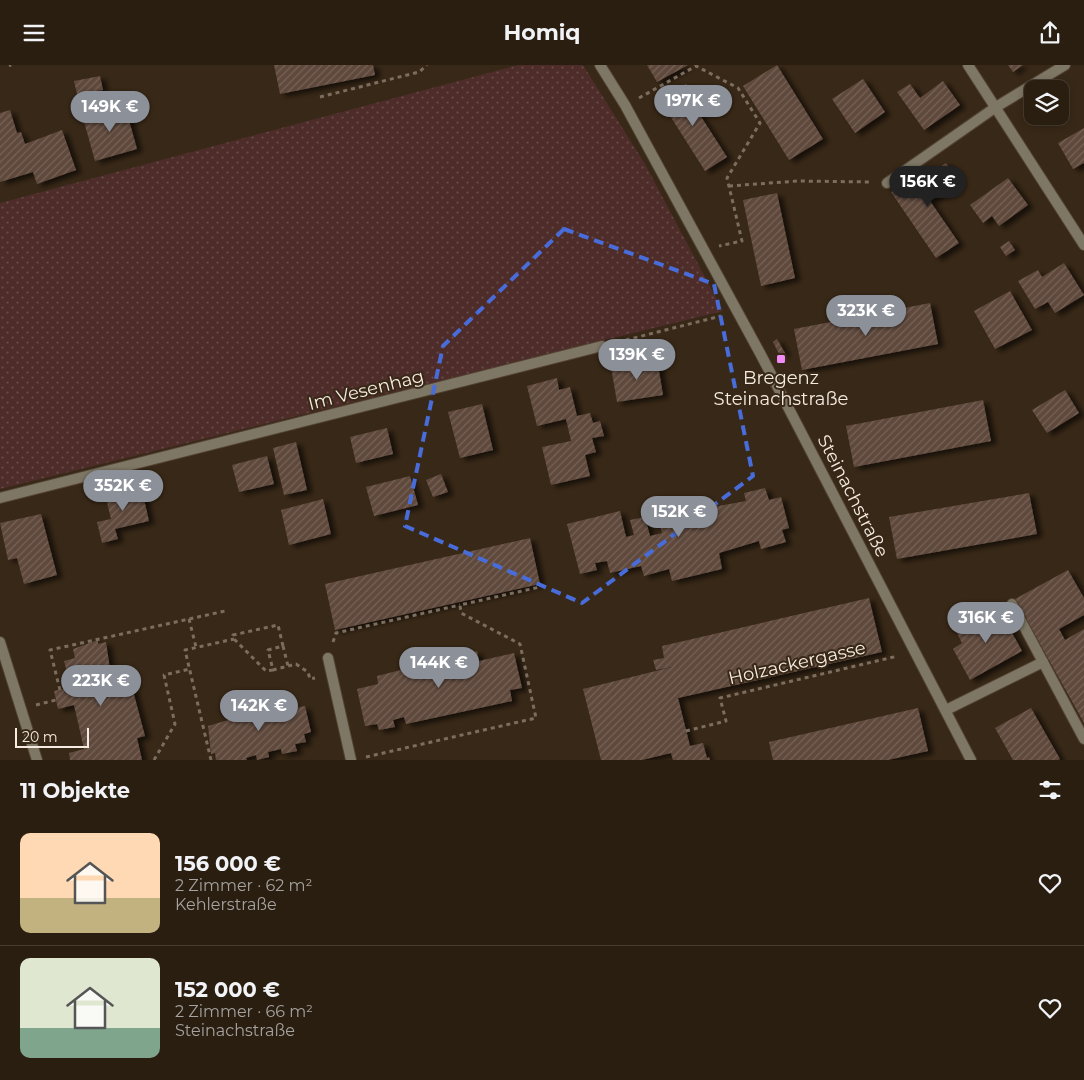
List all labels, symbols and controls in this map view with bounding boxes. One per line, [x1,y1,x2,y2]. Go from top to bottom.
icon: menu [20,19,48,47]
text: Homiq [503,19,581,46]
icon: share [1036,19,1064,47]
map controls [1024,80,1069,125]
button: layers [1024,80,1069,125]
pin: 197K € [652,85,734,127]
pin: 149K € [69,91,151,133]
text: 197K € [665,91,721,110]
text: 149K € [82,97,138,116]
pin: 156K € [887,165,969,208]
text: 156K € [900,172,956,191]
pin: 323K € [825,295,907,337]
text: 323K € [837,301,895,320]
pin: 139K € [596,339,678,381]
text: 139K € [609,345,665,364]
marker: Bregenz Steinachstraße [775,353,787,365]
street label: Im Vesenhag [306,365,426,415]
place label: Bregenz Steinachstraße [714,367,849,410]
street label: Steinachstraße [813,431,893,561]
pin: 352K € [82,469,164,512]
text: 352K € [94,476,152,495]
pin: 152K € [638,495,720,538]
text: 152K € [652,502,706,521]
pin: 316K € [945,601,1027,644]
text: 316K € [958,608,1014,627]
street label: Holzackergasse [726,636,868,689]
pin: 144K € [398,647,480,689]
text: 144K € [410,653,468,672]
pin: 223K € [60,665,142,707]
text: 223K € [72,671,130,690]
pin: 142K € [218,689,300,732]
text: 142K € [231,696,287,715]
scale bar [15,725,89,748]
text: 20 m [22,728,58,746]
icon: filters [1036,776,1064,804]
text: 11 Objekte [20,778,130,803]
text: 156 000 € [175,851,281,876]
icon: home [60,853,120,913]
icon: heart [1036,869,1064,897]
text: 2 Zimmer · 62 m² [175,876,312,895]
text: Kehlerstraße [175,895,277,914]
text: 152 000 € [175,977,280,1002]
icon: home [60,978,120,1038]
icon: heart [1036,994,1064,1022]
text: 2 Zimmer · 66 m² [175,1002,313,1021]
text: Steinachstraße [175,1021,295,1040]

